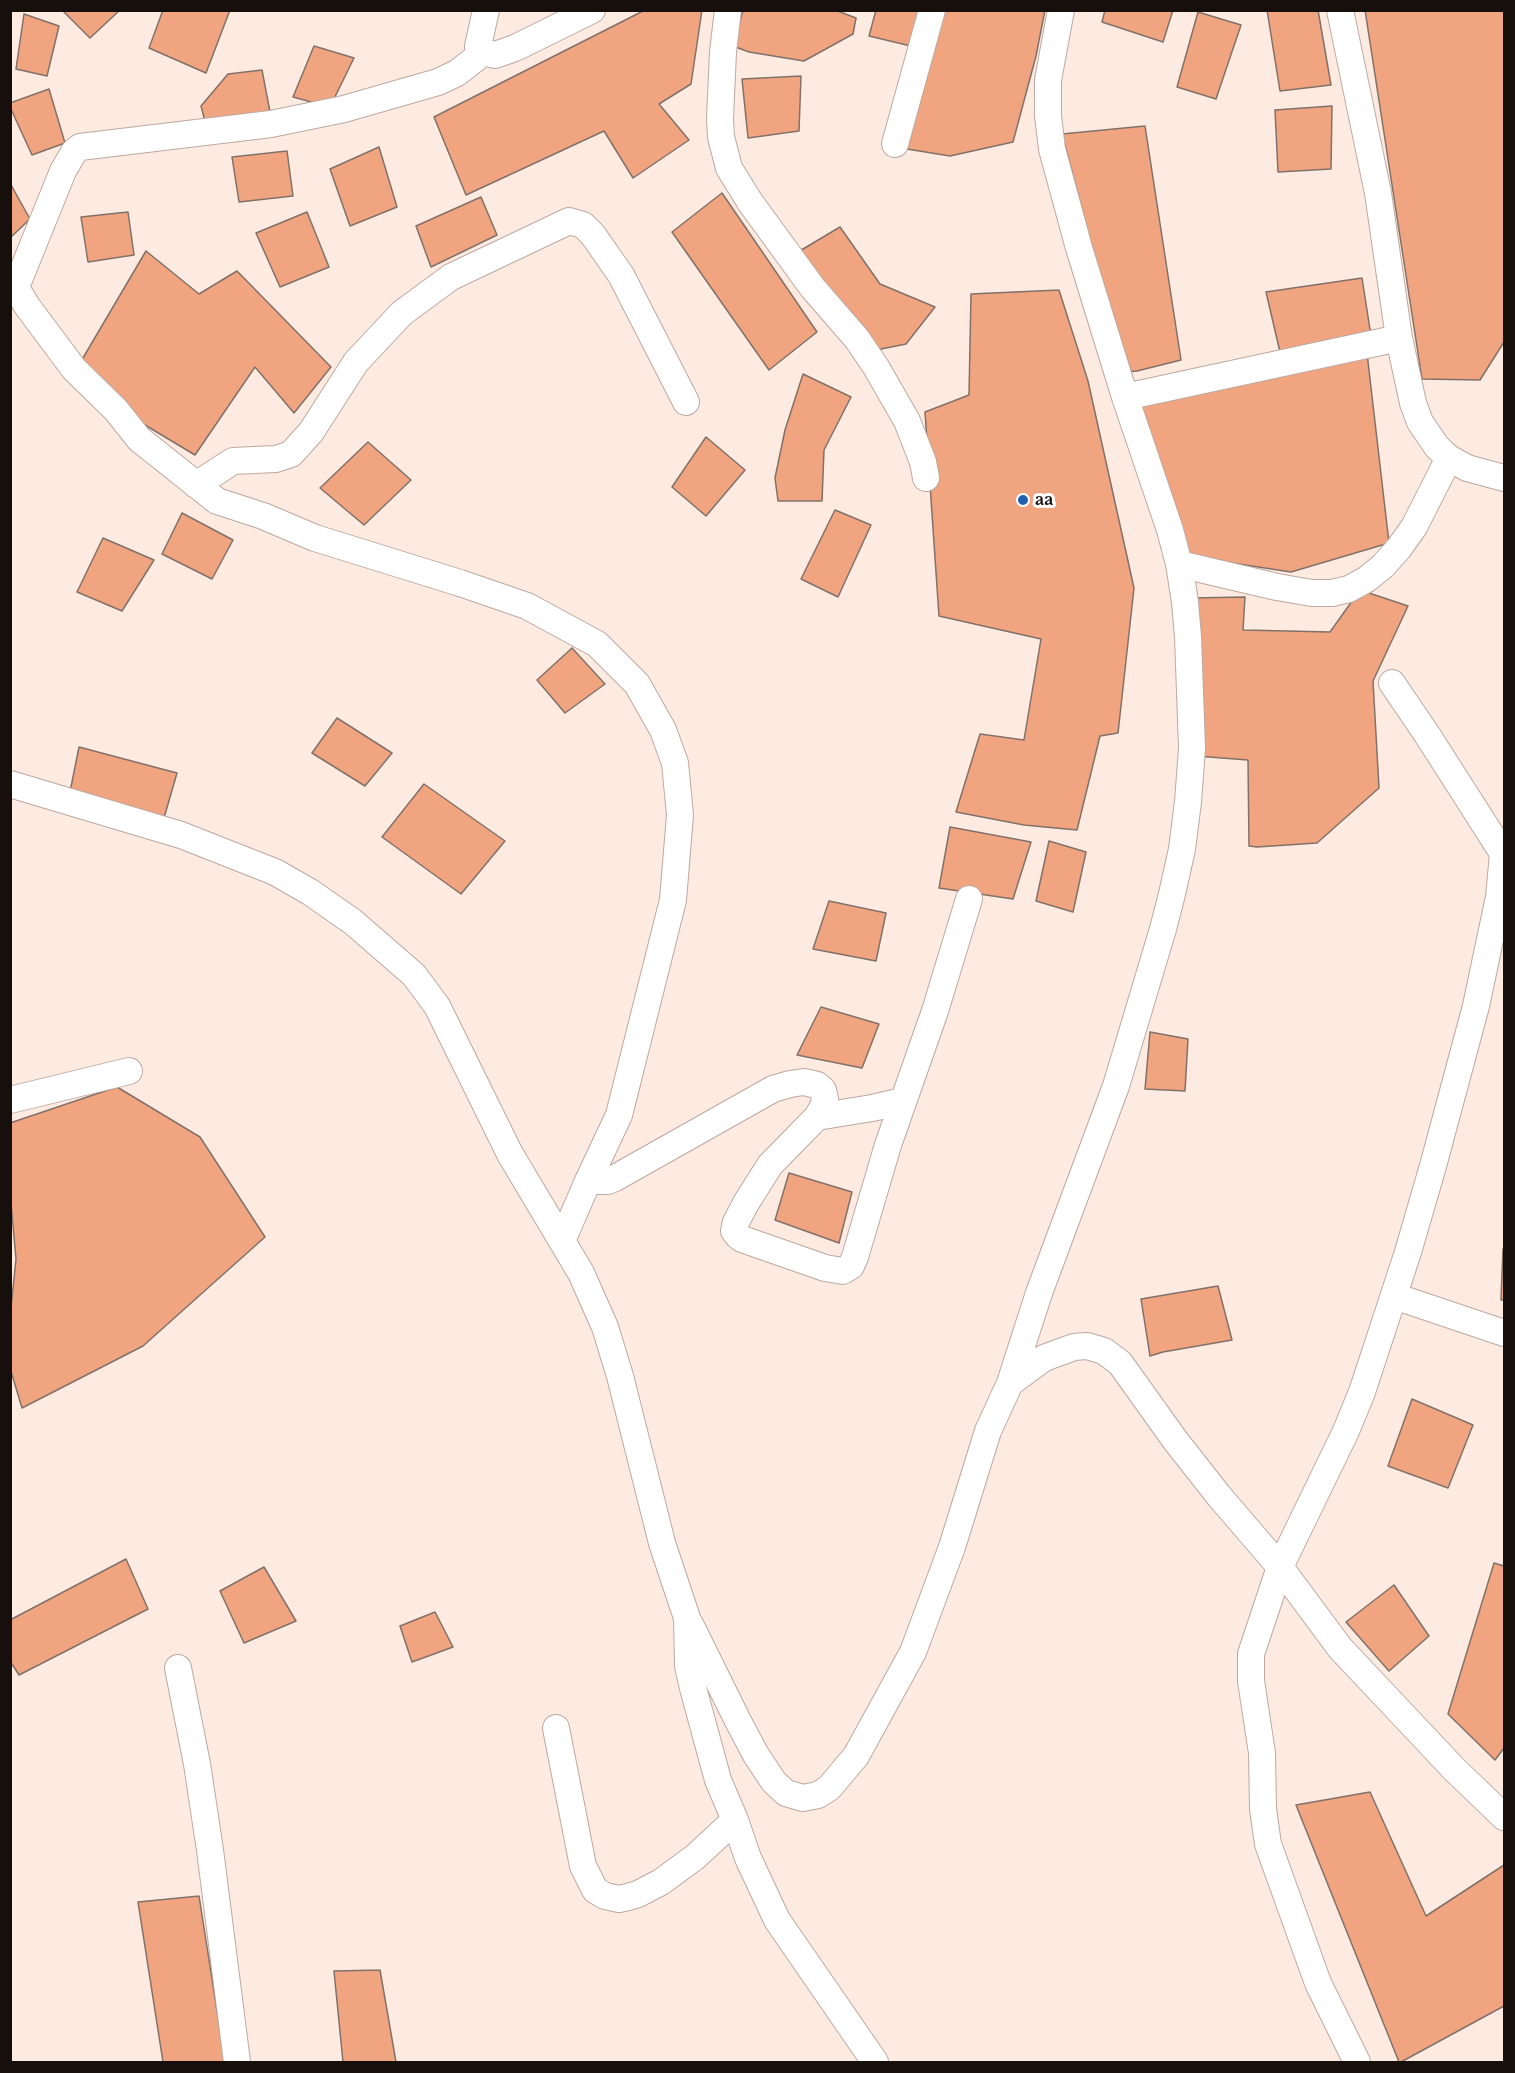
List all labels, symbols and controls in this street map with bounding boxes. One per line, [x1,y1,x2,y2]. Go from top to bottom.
place label: aa [1035,490,1053,510]
marker: aa [1016,493,1030,507]

